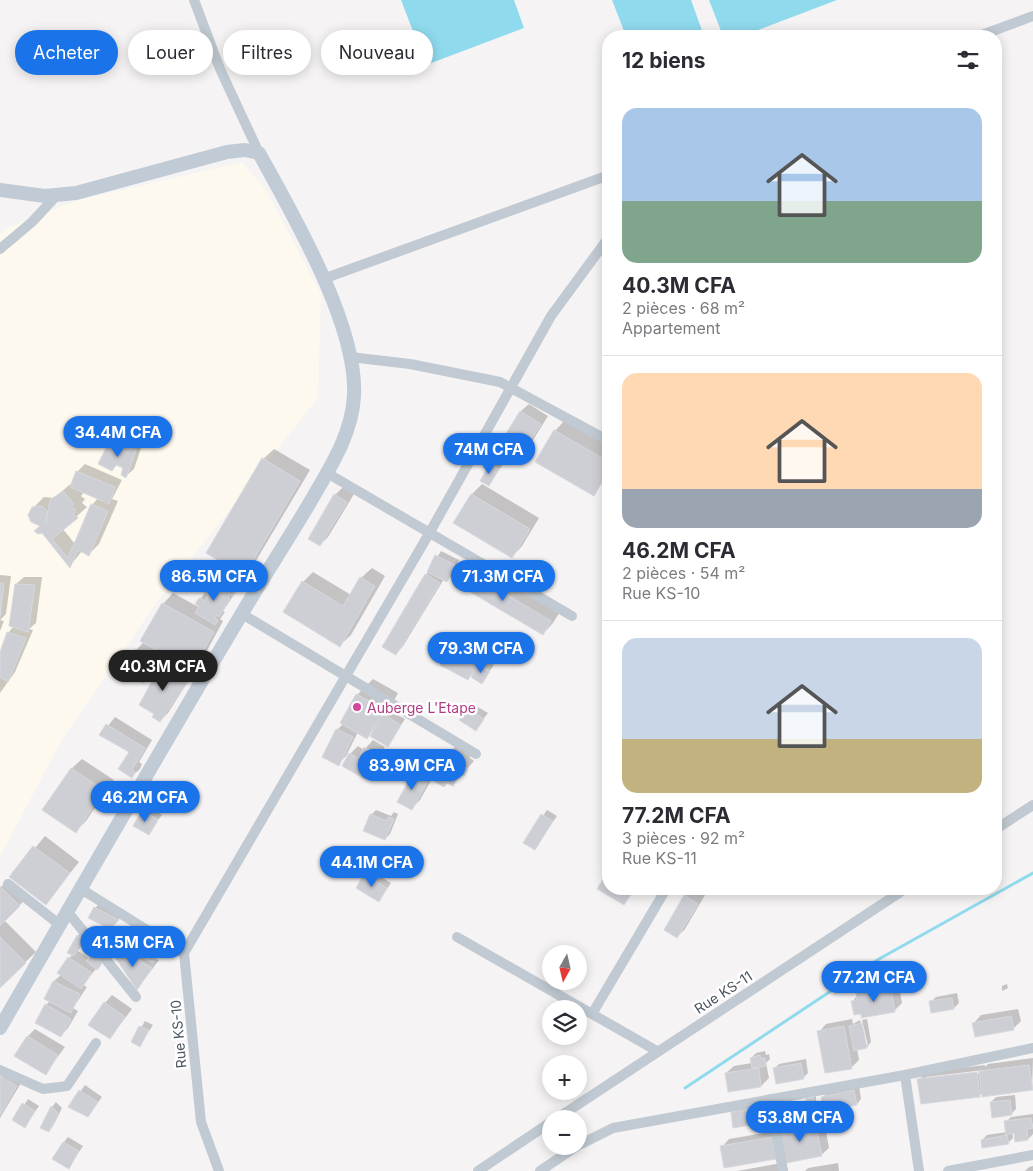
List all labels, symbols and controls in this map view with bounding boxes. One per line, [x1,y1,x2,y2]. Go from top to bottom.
chip: Acheter [15,30,118,75]
chip: Louer [128,30,213,75]
chip: Filtres [223,30,311,75]
chip: Nouveau [321,30,433,75]
icon: filters [954,46,982,74]
text: 12 biens [622,48,706,73]
icon: home [757,140,847,230]
text: 40.3M CFA [622,273,736,298]
text: 2 pièces · 68 m² [622,298,745,318]
text: Appartement [622,318,720,338]
icon: home [757,406,847,496]
pin: 34.4M CFA [61,416,175,458]
text: 34.4M CFA [74,422,162,442]
pin: 74M CFA [443,432,535,475]
text: 74M CFA [454,439,524,459]
text: 46.2M CFA [622,538,736,563]
pin: 86.5M CFA [157,560,271,602]
pin: 71.3M CFA [446,560,560,602]
text: 2 pièces · 54 m² [622,563,745,583]
text: 86.5M CFA [171,566,257,586]
text: 71.3M CFA [462,566,544,586]
text: Rue KS-10 [622,583,700,603]
pin: 79.3M CFA [424,632,538,674]
text: 79.3M CFA [439,638,523,658]
pin: 40.3M CFA [106,650,220,692]
text: 40.3M CFA [120,656,206,676]
icon: home [757,671,847,761]
place label: Auberge L'Etape [367,699,476,716]
marker: Auberge L'Etape [351,701,363,713]
pin: 83.9M CFA [355,748,469,791]
text: 83.9M CFA [369,755,455,775]
pin: 46.2M CFA [88,780,202,823]
text: 46.2M CFA [102,787,188,807]
text: 77.2M CFA [622,803,731,828]
text: 3 pièces · 92 m² [622,828,745,848]
pin: 44.1M CFA [315,846,429,888]
text: Rue KS-11 [622,848,697,868]
text: 44.1M CFA [331,852,413,872]
pin: 41.5M CFA [76,926,190,968]
text: 41.5M CFA [92,932,175,952]
north arrow [542,945,588,990]
map controls [542,945,587,1155]
pin: 77.2M CFA [817,960,931,1003]
street label: Rue KS-11 [691,967,755,1017]
text: 77.2M CFA [833,967,915,987]
street label: Rue KS-10 [167,999,189,1069]
button: layers [542,1000,587,1045]
button: + [542,1055,587,1100]
pin: 53.8M CFA [743,1100,857,1143]
text: 53.8M CFA [757,1107,843,1127]
button: − [542,1110,587,1155]

